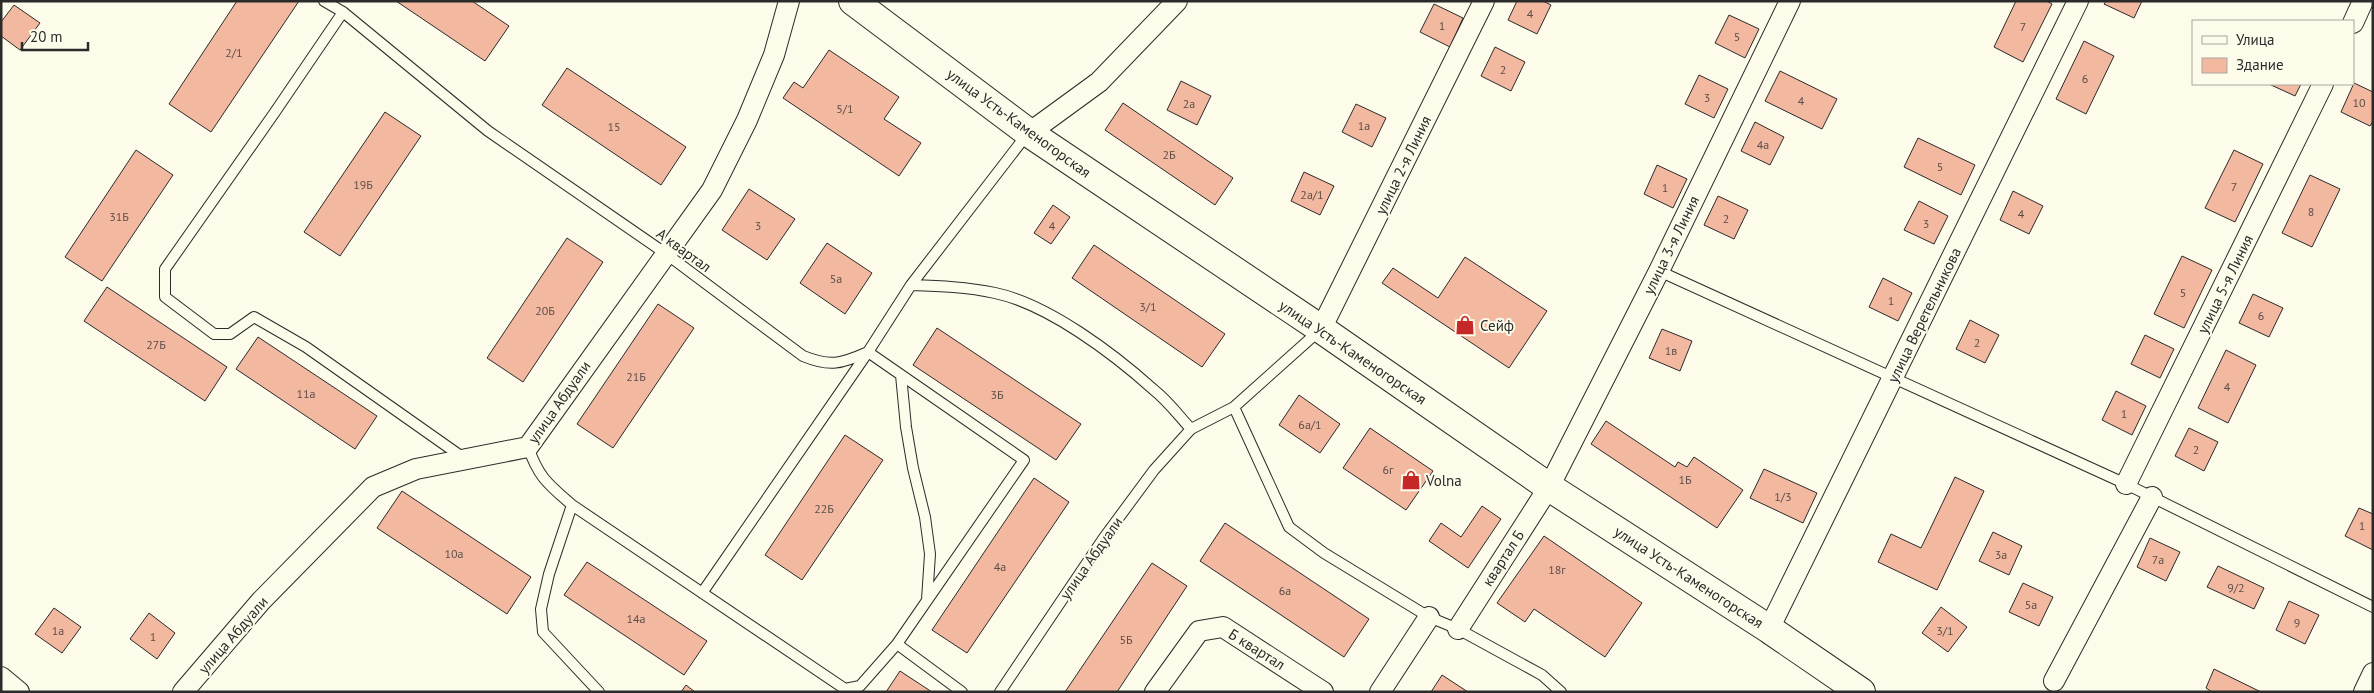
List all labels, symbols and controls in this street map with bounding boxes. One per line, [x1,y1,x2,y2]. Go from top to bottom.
house number: 4 [1527,6,1534,21]
house number: 1 [1439,18,1445,33]
house number: 7 [2020,19,2026,34]
scale bar [22,20,89,52]
legend [2192,20,2354,85]
text: 20 m [30,27,63,46]
house number: 5 [1734,29,1740,44]
text: Улица [2236,30,2274,49]
house number: 2/1 [225,45,243,60]
text: Здание [2236,55,2284,74]
house number: 2 [1500,62,1506,77]
street label: улица Усть-Каменогорская [943,64,1095,182]
house number: 6 [2082,71,2088,86]
house number: 3 [1704,90,1710,105]
house number: 4 [1798,93,1805,108]
house number: 10 [2352,95,2366,110]
house number: 2а [1183,96,1195,111]
house number: 5/1 [836,101,854,116]
street label: улица 2-я Линия [1371,112,1435,218]
house number: 1а [1358,118,1370,133]
house number: 15 [607,119,621,134]
house number: 4а [1757,137,1769,152]
house number: 2Б [1162,147,1176,162]
house number: 5 [1937,159,1943,174]
house number: 19Б [353,177,373,192]
house number: 7 [2231,179,2237,194]
house number: 1 [1662,180,1668,195]
house number: 2а/1 [1300,187,1324,202]
street label: улица 3-я Линия [1639,192,1703,298]
house number: 8 [2308,204,2314,219]
house number: 4 [2018,206,2025,221]
house number: 31Б [109,209,129,224]
house number: 2 [1723,211,1729,226]
house number: 3 [1923,216,1929,231]
house number: 3 [755,218,761,233]
house number: 4 [1049,218,1056,233]
street label: А квартал [653,224,715,276]
street label: улица 5-я Линия [2193,231,2257,337]
street label: улица Веретельникова [1883,244,1965,386]
house number: 5а [830,271,842,286]
house number: 5 [2180,285,2186,300]
house number: 1 [1888,293,1894,308]
street label: улица Усть-Каменогорская [1276,296,1430,408]
house number: 3/1 [1139,299,1157,314]
house number: 20Б [535,303,555,318]
house number: 6 [2258,308,2264,323]
shop icon: Сейф [1454,314,1476,336]
place label: Сейф [1480,316,1514,335]
house number: 2 [1974,335,1980,350]
house number: 27Б [146,337,166,352]
house number: 1в [1665,343,1677,358]
street label: улица Абдуали [523,357,595,447]
house number: 21Б [626,369,646,384]
house number: 4 [2224,379,2231,394]
house number: 11а [296,386,316,401]
house number: 3Б [990,387,1004,402]
house number: 1 [2121,406,2127,421]
house number: 6а/1 [1298,417,1322,432]
house number: 2 [2193,442,2199,457]
house number: 6г [1383,462,1394,477]
shop icon: Volna [1400,469,1422,491]
place label: Volna [1425,471,1462,490]
house number: 1Б [1678,472,1692,487]
house number: 1/3 [1774,489,1792,504]
house number: 22Б [814,501,834,516]
street label: улица Абдуали [1055,513,1127,603]
house number: 1 [2359,518,2365,533]
street label: улица Усть-Каменогорская [1611,522,1767,632]
street label: квартал Б [1478,526,1528,590]
house number: 10а [444,546,464,561]
house number: 3а [1995,547,2007,562]
house number: 7а [2152,552,2164,567]
house number: 4а [994,559,1006,574]
house number: 18г [1548,562,1566,577]
house number: 9/2 [2227,580,2245,595]
house number: 6а [1279,583,1291,598]
street label: улица Абдуали [194,592,272,678]
house number: 5а [2025,597,2037,612]
house number: 14а [626,611,646,626]
house number: 9 [2294,615,2300,630]
house number: 1а [52,623,64,638]
house number: 3/1 [1936,623,1954,638]
street label: Б квартал [1225,624,1289,674]
house number: 1 [150,629,156,644]
house number: 5Б [1119,632,1133,647]

